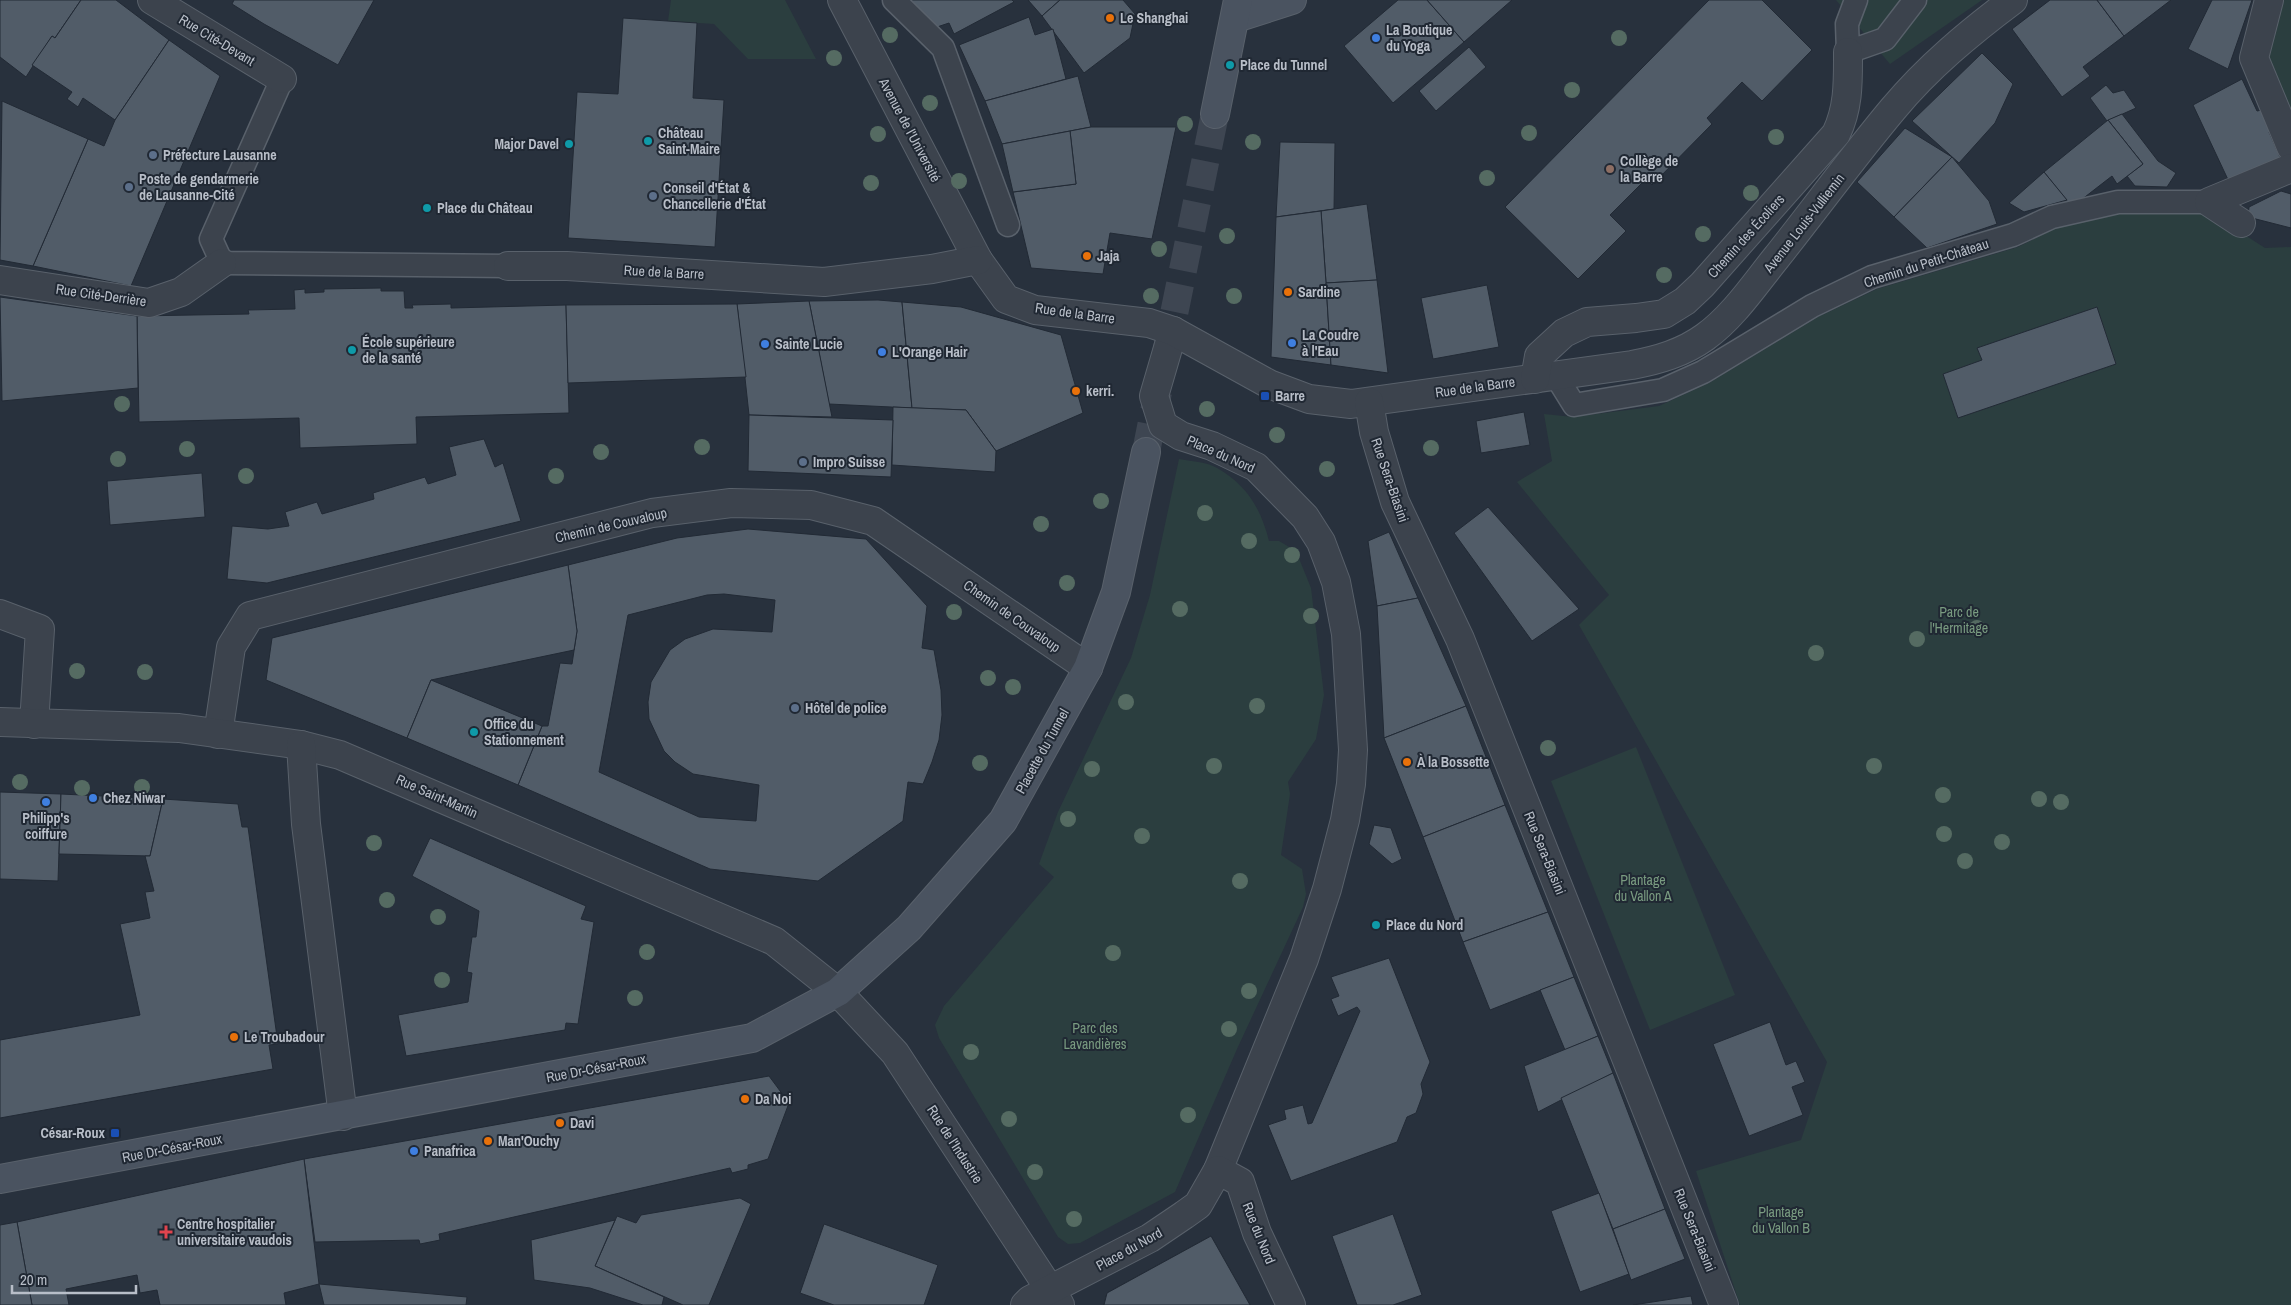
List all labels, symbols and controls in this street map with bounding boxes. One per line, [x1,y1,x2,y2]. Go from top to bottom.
place label: Le Shanghai [1120,9,1188,27]
street label: Rue Cité-Devant [176,10,258,70]
marker: Le Shanghai [1104,12,1116,24]
place label: La Boutique du Yoga [1386,21,1452,55]
marker: La Boutique du Yoga [1370,32,1382,44]
place label: Place du Tunnel [1240,56,1327,74]
marker: Place du Tunnel [1224,59,1236,71]
street label: Avenue de l'Université [875,74,945,185]
place label: Château Saint-Maire [658,124,720,158]
place label: Major Davel [495,135,559,153]
marker: Château Saint-Maire [642,135,654,147]
marker: Major Davel [563,138,575,150]
place label: Préfecture Lausanne [163,146,277,164]
marker: Préfecture Lausanne [147,149,159,161]
place label: Collège de la Barre [1620,152,1678,186]
marker: Collège de la Barre [1604,163,1616,175]
place label: Poste de gendarmerie de Lausanne-Cité [139,170,259,204]
street label: Avenue Louis-Vulliemin [1759,170,1848,277]
place label: Conseil d'État & Chancellerie d'État [663,179,766,213]
marker: Poste de gendarmerie de Lausanne-Cité [123,181,135,193]
marker: Conseil d'État & Chancellerie d'État [647,190,659,202]
street label: Chemin des Écoliers [1704,190,1789,282]
place label: Place du Château [437,199,533,217]
marker: Place du Château [421,202,433,214]
street label: Chemin du Petit-Château [1861,234,1991,292]
place label: Jaja [1097,247,1120,265]
marker: Jaja [1081,250,1093,262]
street label: Rue de la Barre [623,261,705,283]
street label: Rue Cité-Derrière [55,280,147,310]
place label: Sardine [1298,283,1340,301]
marker: Sardine [1282,286,1294,298]
street label: Rue de la Barre [1034,298,1116,328]
place label: La Coudre à l'Eau [1302,326,1359,360]
place label: École supérieure de la santé [362,333,455,367]
place label: Sainte Lucie [775,335,843,353]
marker: La Coudre à l'Eau [1286,337,1298,349]
marker: Sainte Lucie [759,338,771,350]
place label: L'Orange Hair [892,343,968,361]
marker: École supérieure de la santé [346,344,358,356]
marker: L'Orange Hair [876,346,888,358]
street label: Rue de la Barre [1434,372,1516,402]
place label: kerri. [1086,382,1114,400]
marker: kerri. [1070,385,1082,397]
place label: Barre [1275,387,1305,405]
marker: Barre [1259,390,1271,402]
street label: Place du Nord [1184,431,1258,477]
street label: Rue Sera-Biasini [1367,435,1413,525]
place label: Impro Suisse [813,453,885,471]
marker: Impro Suisse [797,456,809,468]
street label: Chemin de Couvaloup [553,503,669,547]
street label: Chemin de Couvaloup [960,576,1064,656]
park label: Parc de l'Hermitage [1930,603,1988,637]
place label: Hôtel de police [805,699,887,717]
marker: Hôtel de police [789,702,801,714]
street label: Placette du Tunnel [1011,705,1073,797]
place label: Office du Stationnement [484,715,564,749]
marker: Office du Stationnement [468,726,480,738]
place label: À la Bossette [1417,753,1489,771]
marker: À la Bossette [1401,756,1413,768]
street label: Rue Saint-Martin [393,770,481,822]
place label: Chez Niwar [103,789,165,807]
marker: Chez Niwar [87,792,99,804]
marker: Philipp's coiffure [40,796,52,808]
place label: Philipp's coiffure [22,809,70,843]
street label: Rue Sera-Biasini [1520,809,1570,897]
park label: Plantage du Vallon A [1614,871,1672,905]
place label: Place du Nord [1386,916,1463,934]
marker: Place du Nord [1370,919,1382,931]
park label: Parc des Lavandières [1063,1019,1127,1053]
place label: Le Troubadour [244,1028,325,1046]
marker: Le Troubadour [228,1031,240,1043]
street label: Rue Dr-César-Roux [545,1049,648,1087]
place label: Da Noi [755,1090,791,1108]
marker: Da Noi [739,1093,751,1105]
street label: Rue de l'Industrie [923,1102,987,1186]
place label: Davi [570,1114,594,1132]
marker: Davi [554,1117,566,1129]
place label: César-Roux [41,1124,106,1142]
marker: César-Roux [109,1127,121,1139]
street label: Rue Dr-César-Roux [121,1129,224,1167]
place label: Man'Ouchy [498,1132,560,1150]
marker: Man'Ouchy [482,1135,494,1147]
place label: Panafrica [424,1142,476,1160]
marker: Panafrica [408,1145,420,1157]
street label: Rue Sera-Biasini [1670,1186,1720,1274]
street label: Rue du Nord [1238,1199,1280,1267]
park label: Plantage du Vallon B [1752,1203,1810,1237]
place label: Centre hospitalier universitaire vaudois [177,1215,292,1249]
street label: Place du Nord [1093,1223,1165,1275]
marker: Centre hospitalier universitaire vaudois [159,1225,173,1239]
scale bar [12,1262,136,1294]
text: 20 m [20,1269,47,1290]

